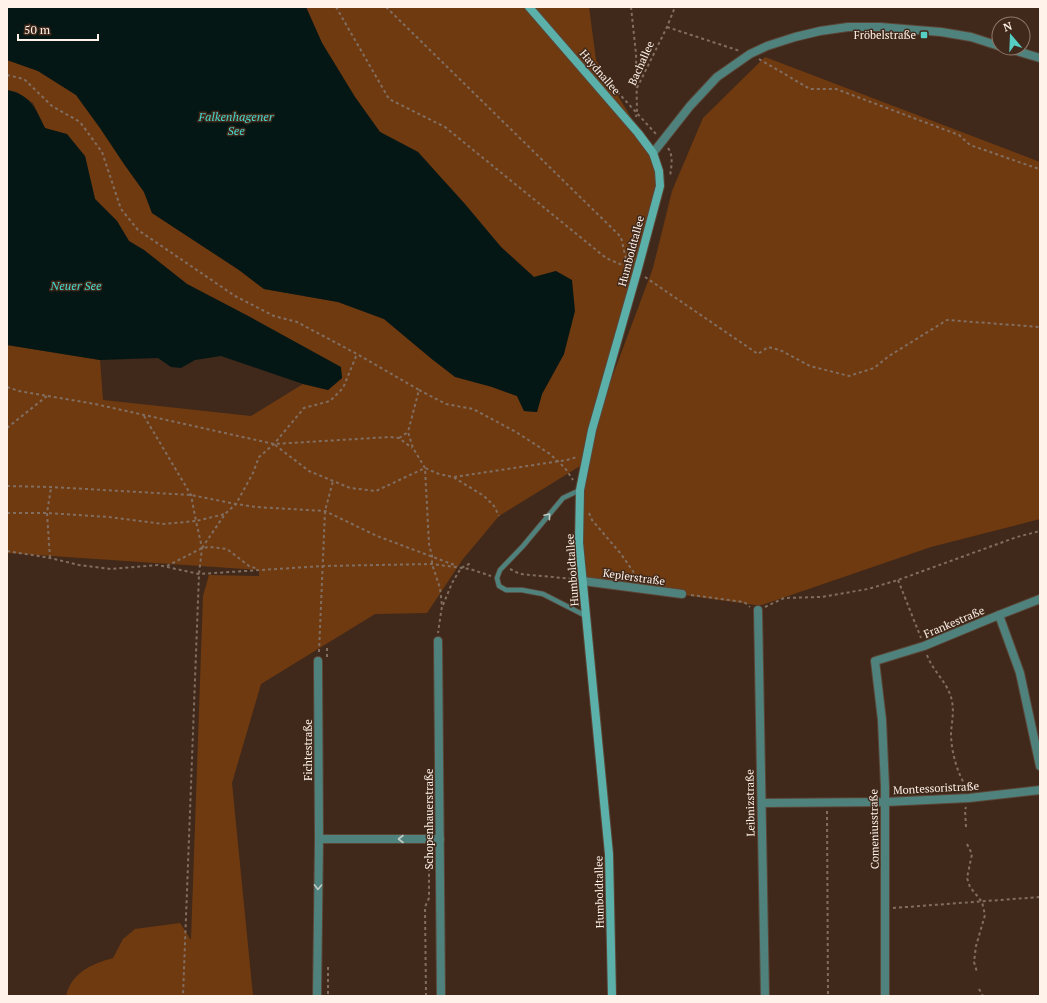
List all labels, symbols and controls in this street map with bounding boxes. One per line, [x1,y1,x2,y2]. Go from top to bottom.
scale bar [18,16,98,42]
north arrow [991,16,1031,56]
text: N [1002,18,1015,35]
text: 50 m [24,22,51,37]
place label: Fröbelstraße [854,28,916,42]
marker: Fröbelstraße [919,30,929,40]
street label: Bachallee [625,38,657,87]
street label: Haydnallee [577,47,624,98]
water label: Falkenhagener See [198,109,275,138]
street label: Humboldtallee [615,214,647,288]
water label: Neuer See [50,278,102,293]
one-way arrow [544,513,551,520]
street label: Humboldtallee [562,533,582,607]
street label: Keplerstraße [602,566,666,588]
street label: Frankestraße [922,603,987,641]
street label: Fichtestraße [301,719,315,781]
street label: Schopenhauerstraße [422,768,436,870]
street label: Leibnizstraße [742,769,758,837]
street label: Montessoristraße [893,779,980,797]
street label: Comeniusstraße [866,788,882,869]
one-way arrow [398,835,404,843]
street label: Humboldtallee [591,855,607,928]
one-way arrow [314,884,322,890]

